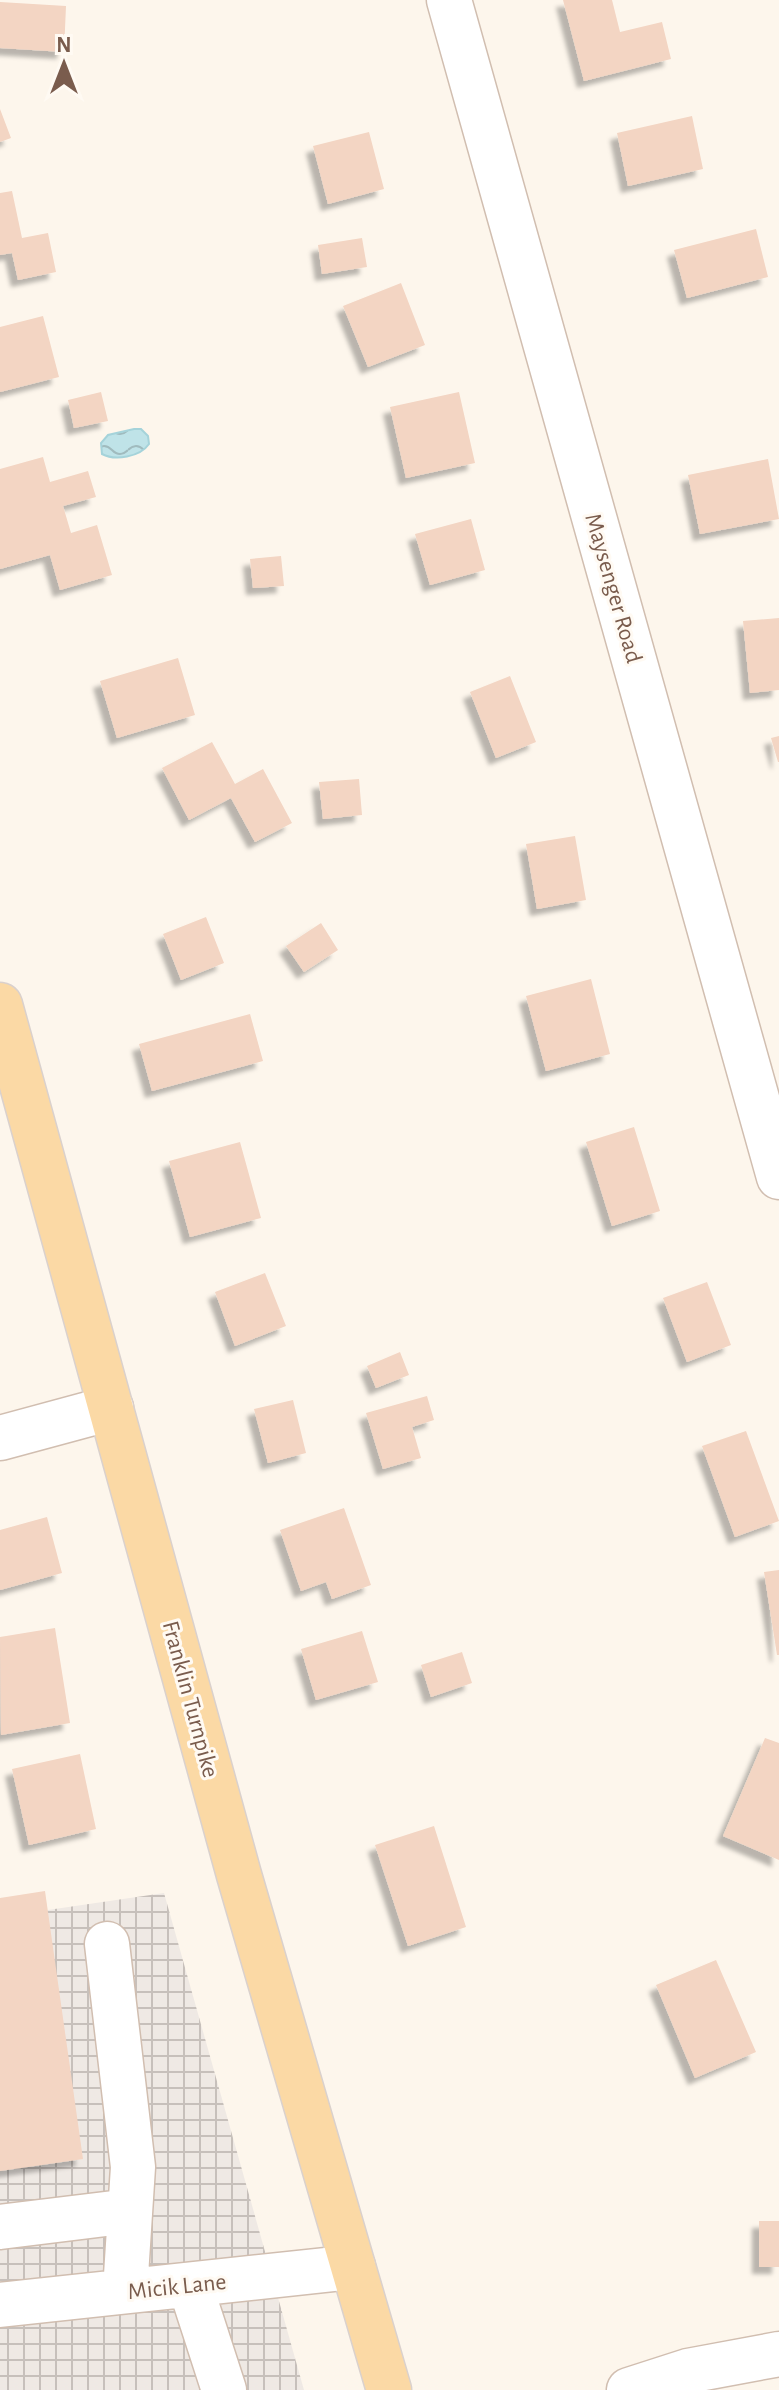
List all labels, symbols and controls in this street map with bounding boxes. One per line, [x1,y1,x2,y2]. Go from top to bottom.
north arrow [24,24,104,104]
text: N [56,34,72,56]
street label: Maysenger Road [580,511,646,666]
street label: Franklin Turnpike [158,1618,222,1780]
street label: Micik Lane [127,2270,228,2304]

